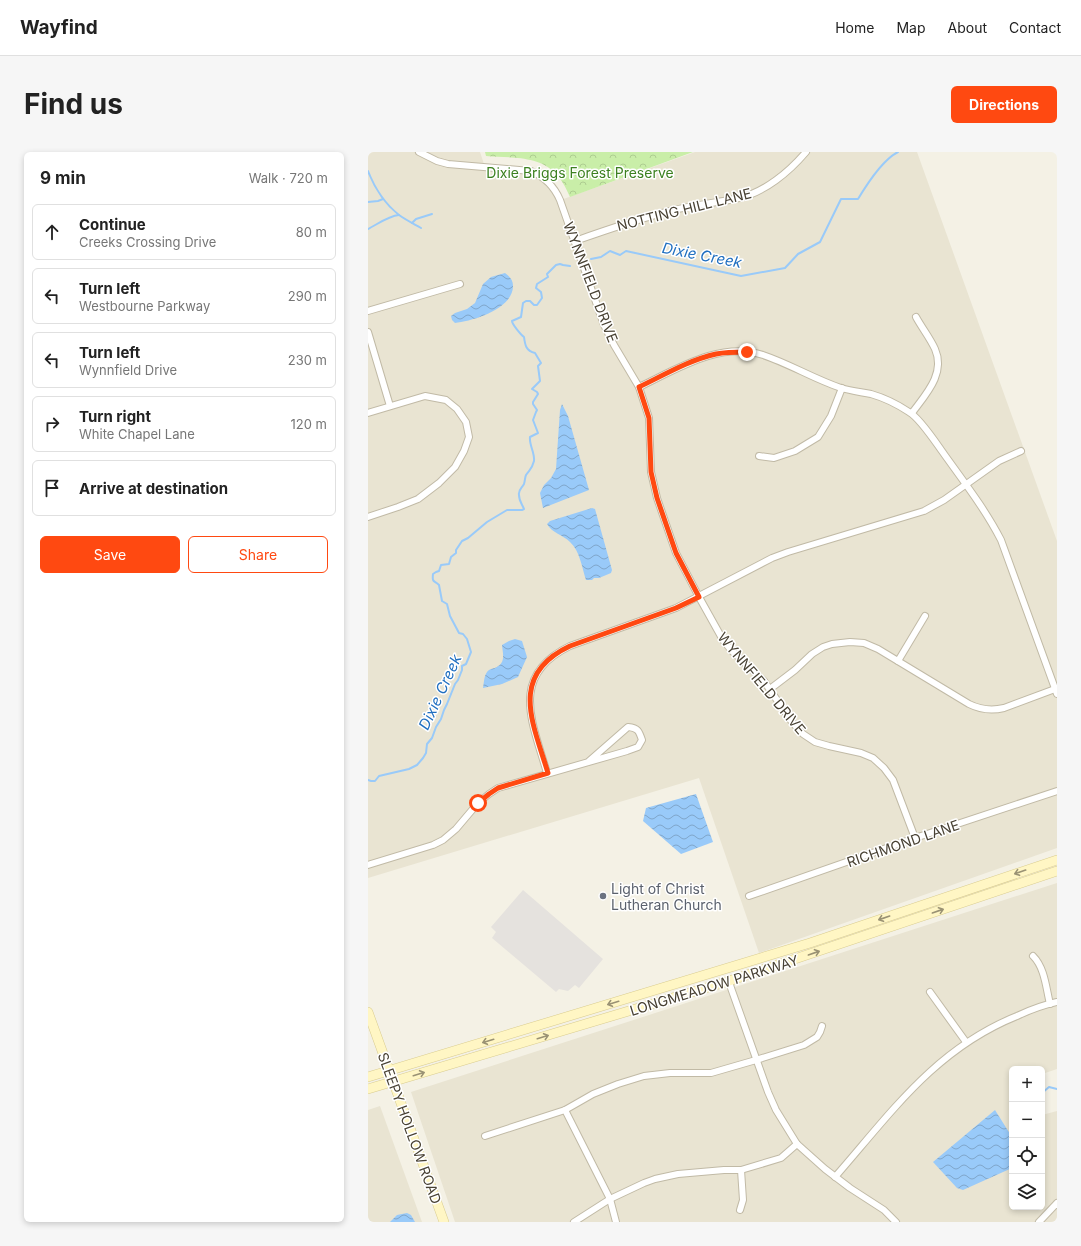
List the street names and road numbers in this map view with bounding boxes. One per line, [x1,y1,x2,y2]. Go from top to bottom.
street label: NOTTING HILL LANE [615,184,753,234]
street label: WYNNFIELD DRIVE [560,219,622,345]
street label: WYNNFIELD DRIVE [714,629,810,737]
street label: RICHMOND LANE [844,816,962,870]
street label: LONGMEADOW PARKWAY [628,951,801,1019]
street label: SLEEPY HOLLOW ROAD [375,1050,445,1206]

